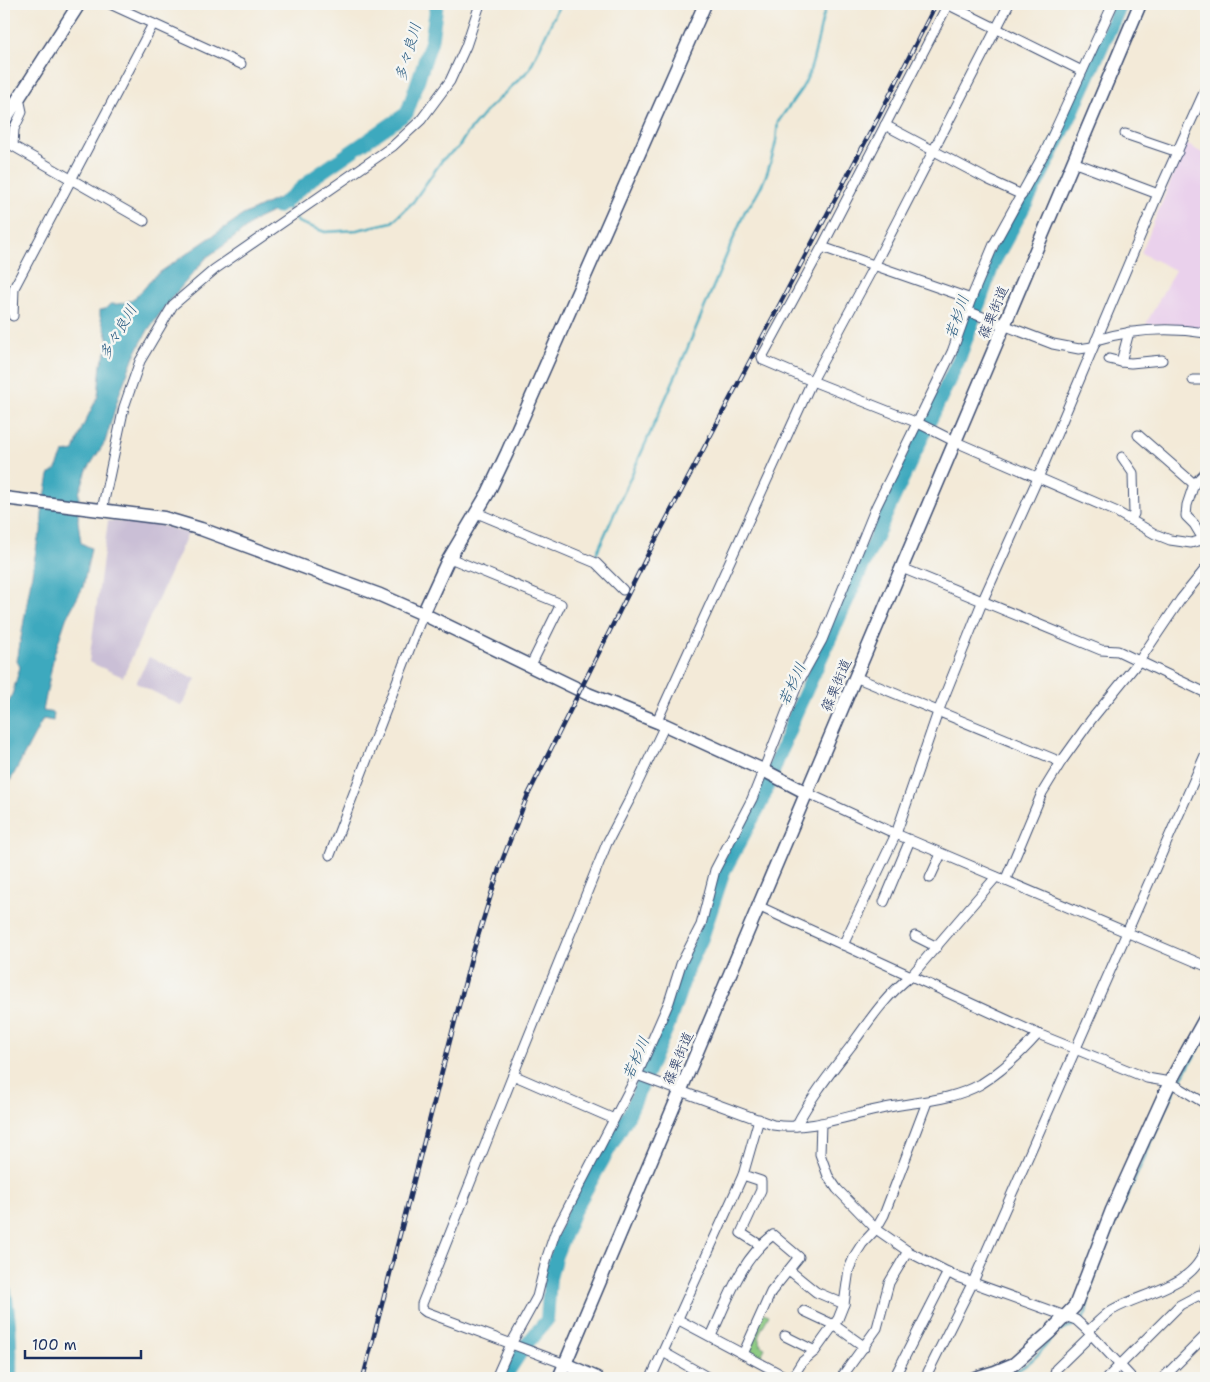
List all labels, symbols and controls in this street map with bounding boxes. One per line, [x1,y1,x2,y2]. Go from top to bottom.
water label: 多々良川 [390,20,426,84]
street label: 篠栗街道 [974,283,1012,341]
water label: 若杉川 [940,292,974,342]
water label: 多々良川 [94,301,142,363]
street label: 篠栗街道 [817,656,855,714]
water label: 若杉川 [773,659,811,709]
street label: 篠栗街道 [659,1029,697,1087]
water label: 若杉川 [618,1033,654,1083]
scale bar [25,1327,141,1359]
text: 100 m [32,1335,77,1355]

